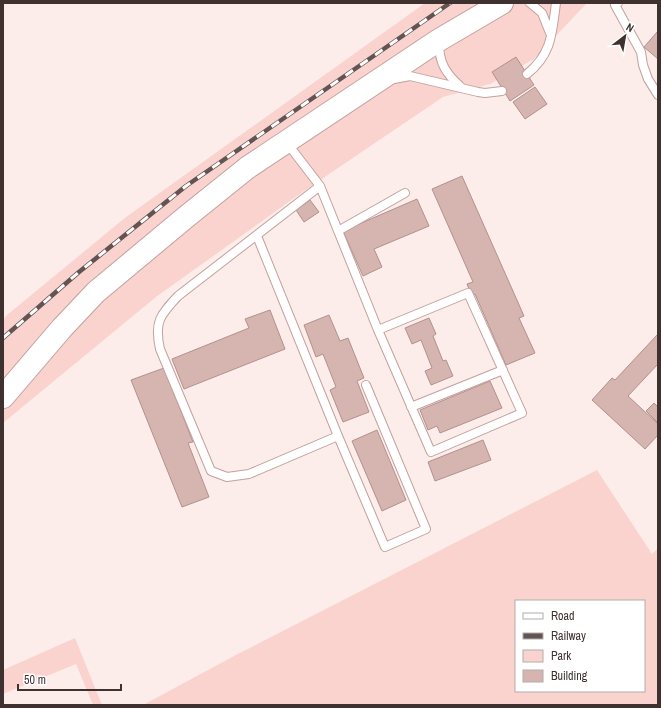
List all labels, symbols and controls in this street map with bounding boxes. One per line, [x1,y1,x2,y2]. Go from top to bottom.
north arrow [605,16,645,56]
text: N [624,20,637,35]
legend [515,600,645,692]
text: Road [551,608,575,624]
text: Railway [551,628,586,644]
text: Park [551,648,571,664]
scale bar [18,666,121,692]
text: Building [551,668,588,684]
text: 50 m [24,672,46,688]

